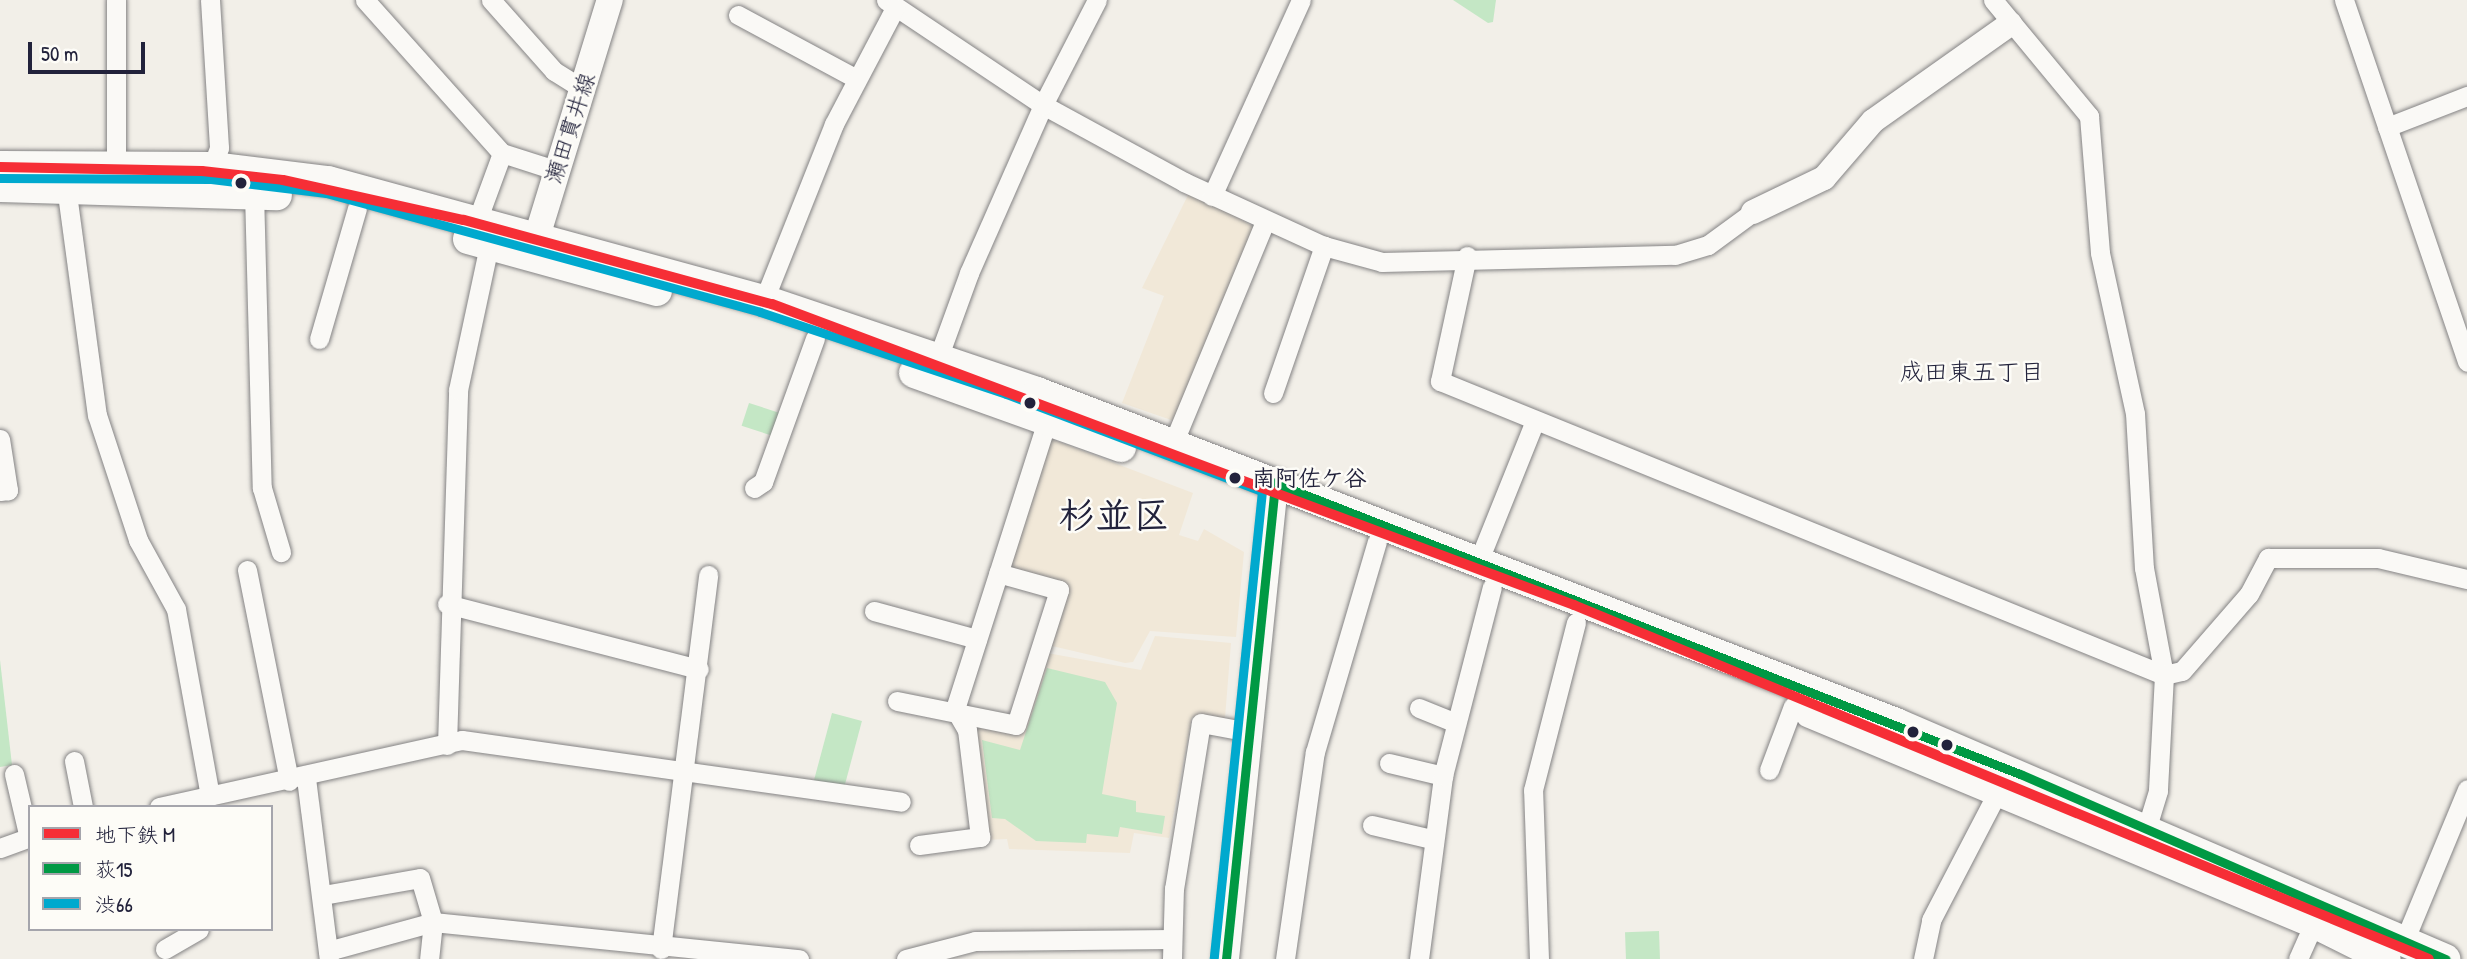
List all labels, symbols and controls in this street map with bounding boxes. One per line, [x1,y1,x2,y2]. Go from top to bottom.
scale bar [32,28,149,72]
text: 50 m [41,39,78,68]
street label: 瀬田貫井線 [539,69,601,187]
unlabelled marker [234,176,248,190]
district label: 成田東五丁目 [1900,358,2044,386]
unlabelled marker [1023,396,1037,410]
place label: 南阿佐ケ谷 [1252,464,1367,492]
marker: 南阿佐ケ谷 [1224,467,1246,489]
district label: 杉並区 [1059,493,1169,537]
unlabelled marker [1906,725,1920,739]
unlabelled marker [1940,738,1954,752]
legend [28,805,273,931]
text: 地下鉄 M [95,820,175,849]
text: 荻15 [95,855,133,884]
text: 渋66 [95,890,133,919]

